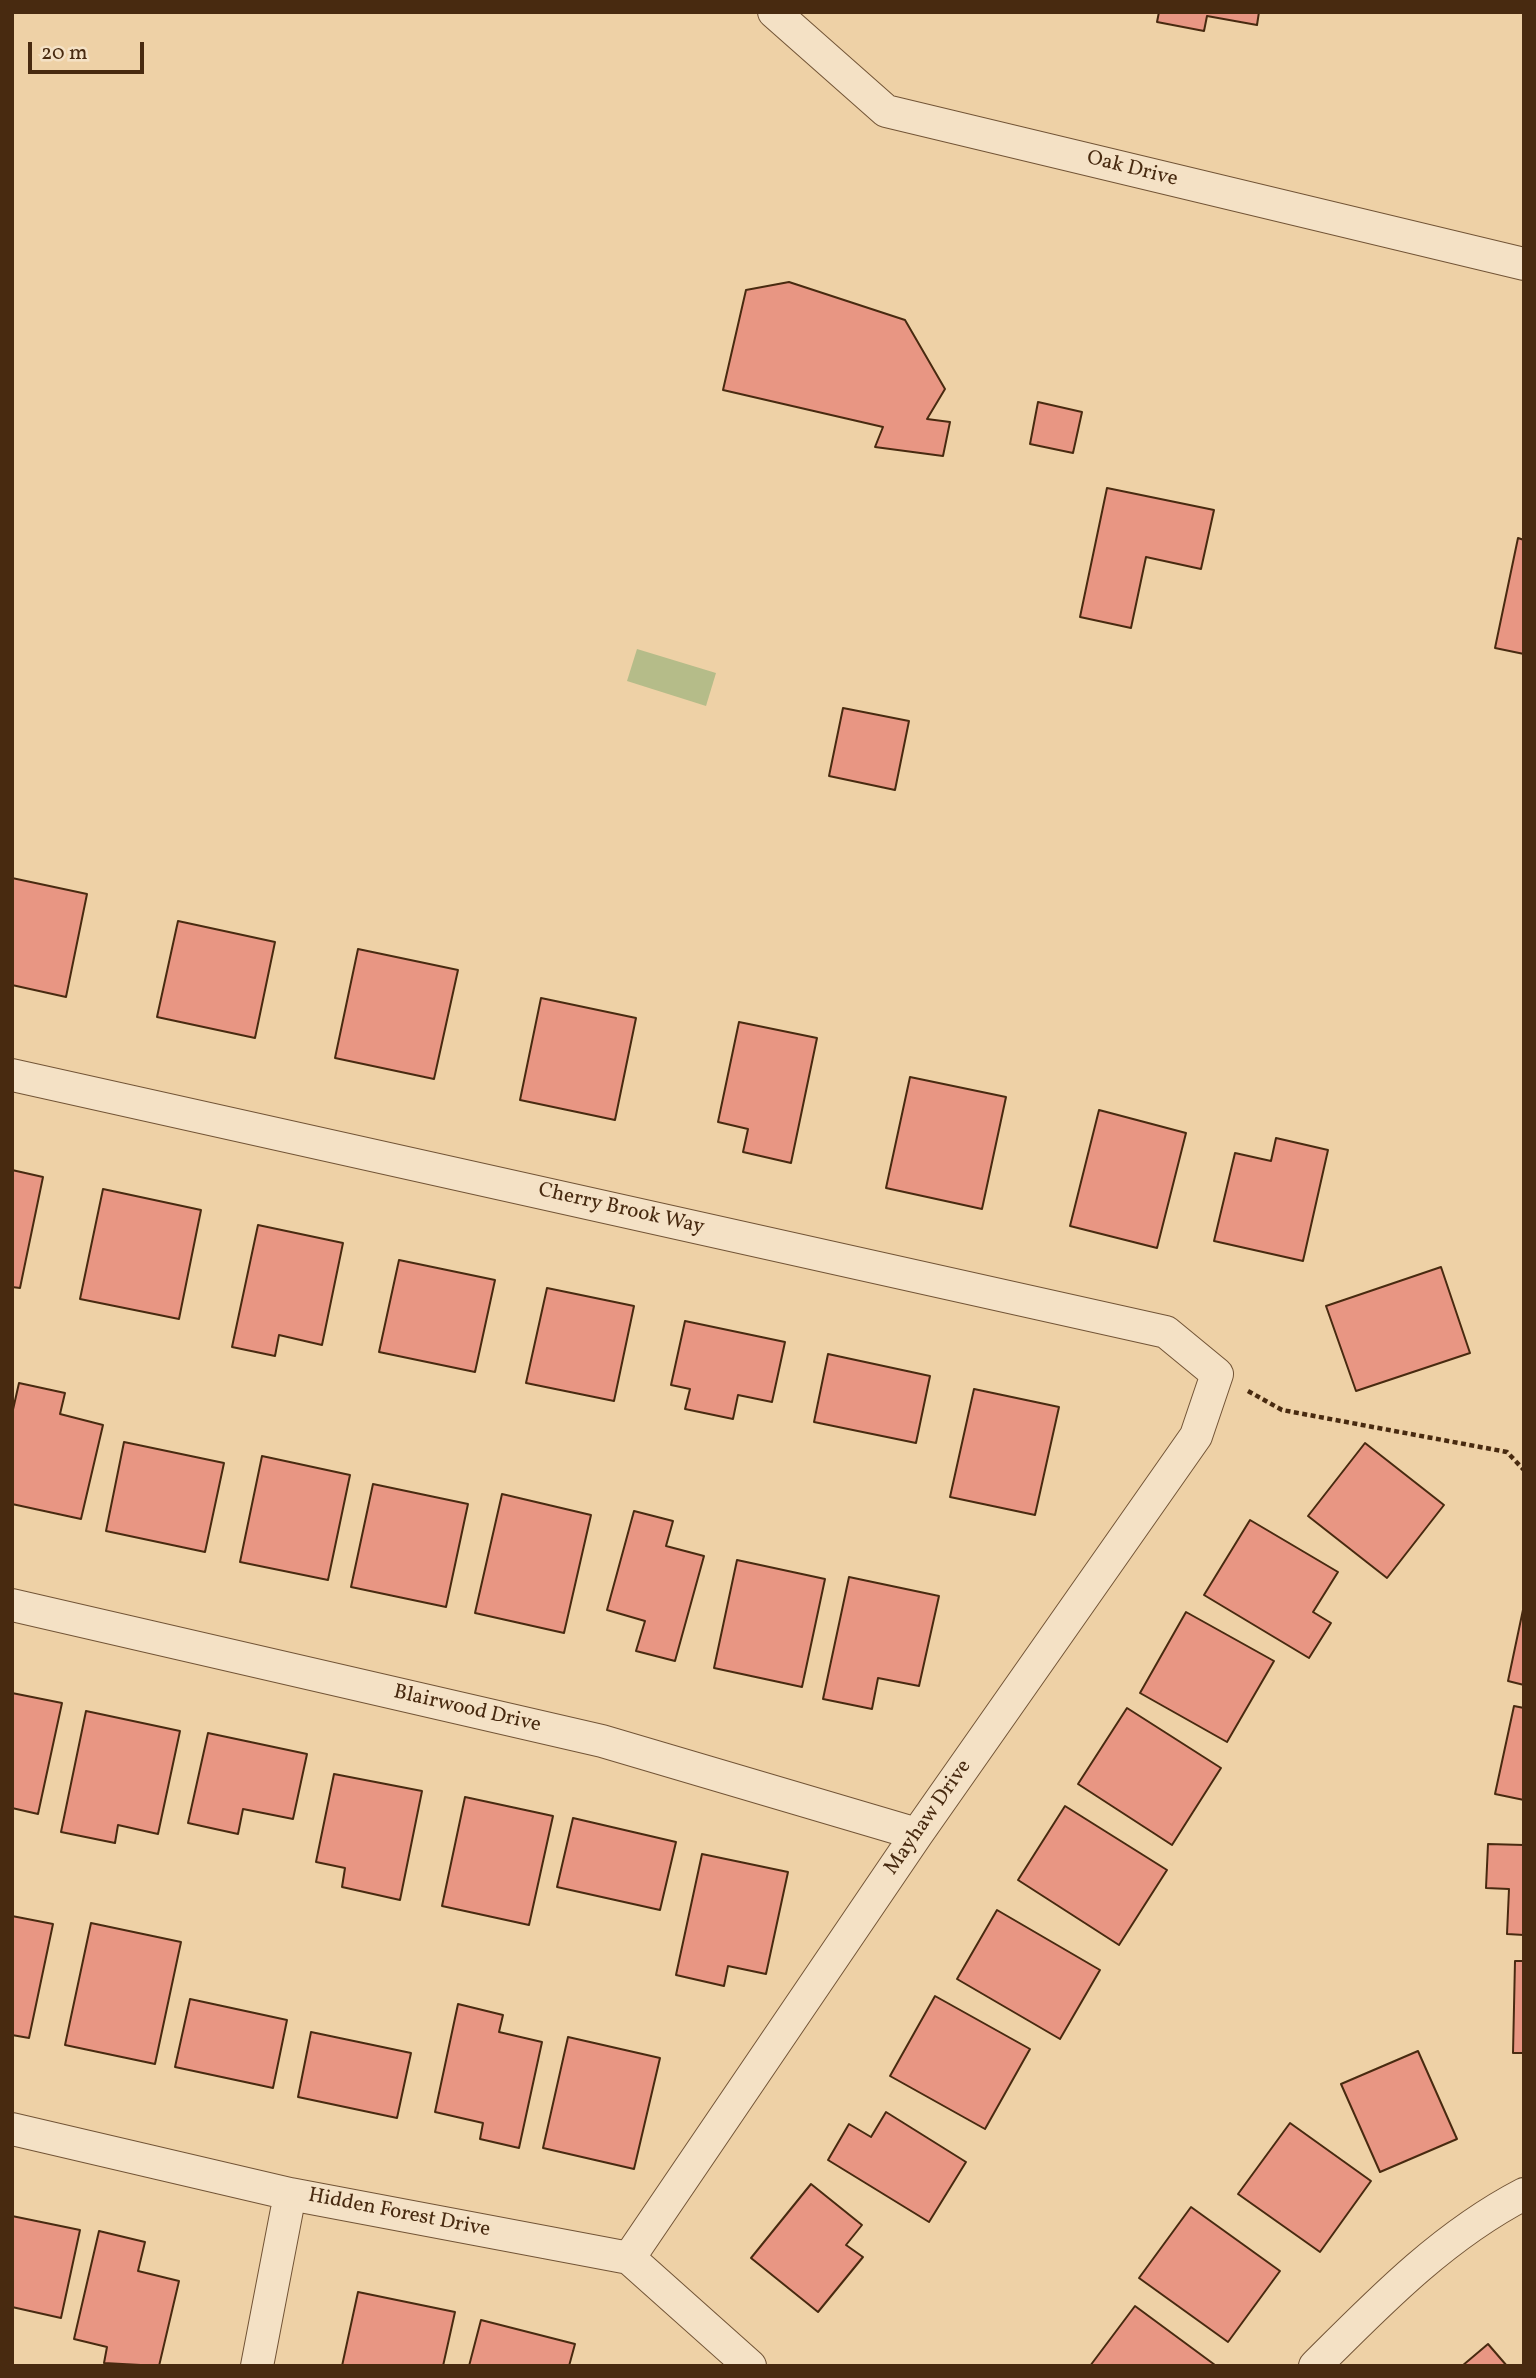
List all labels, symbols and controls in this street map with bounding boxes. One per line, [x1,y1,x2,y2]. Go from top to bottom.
scale bar [32,28,147,72]
text: 20 m [41,39,87,68]
street label: Oak Drive [1084,147,1180,193]
street label: Cherry Brook Way [535,1179,707,1241]
street label: Blairwood Drive [391,1681,543,1739]
street label: Mayhaw Drive [880,1756,978,1880]
street label: Hidden Forest Drive [306,2184,492,2244]

